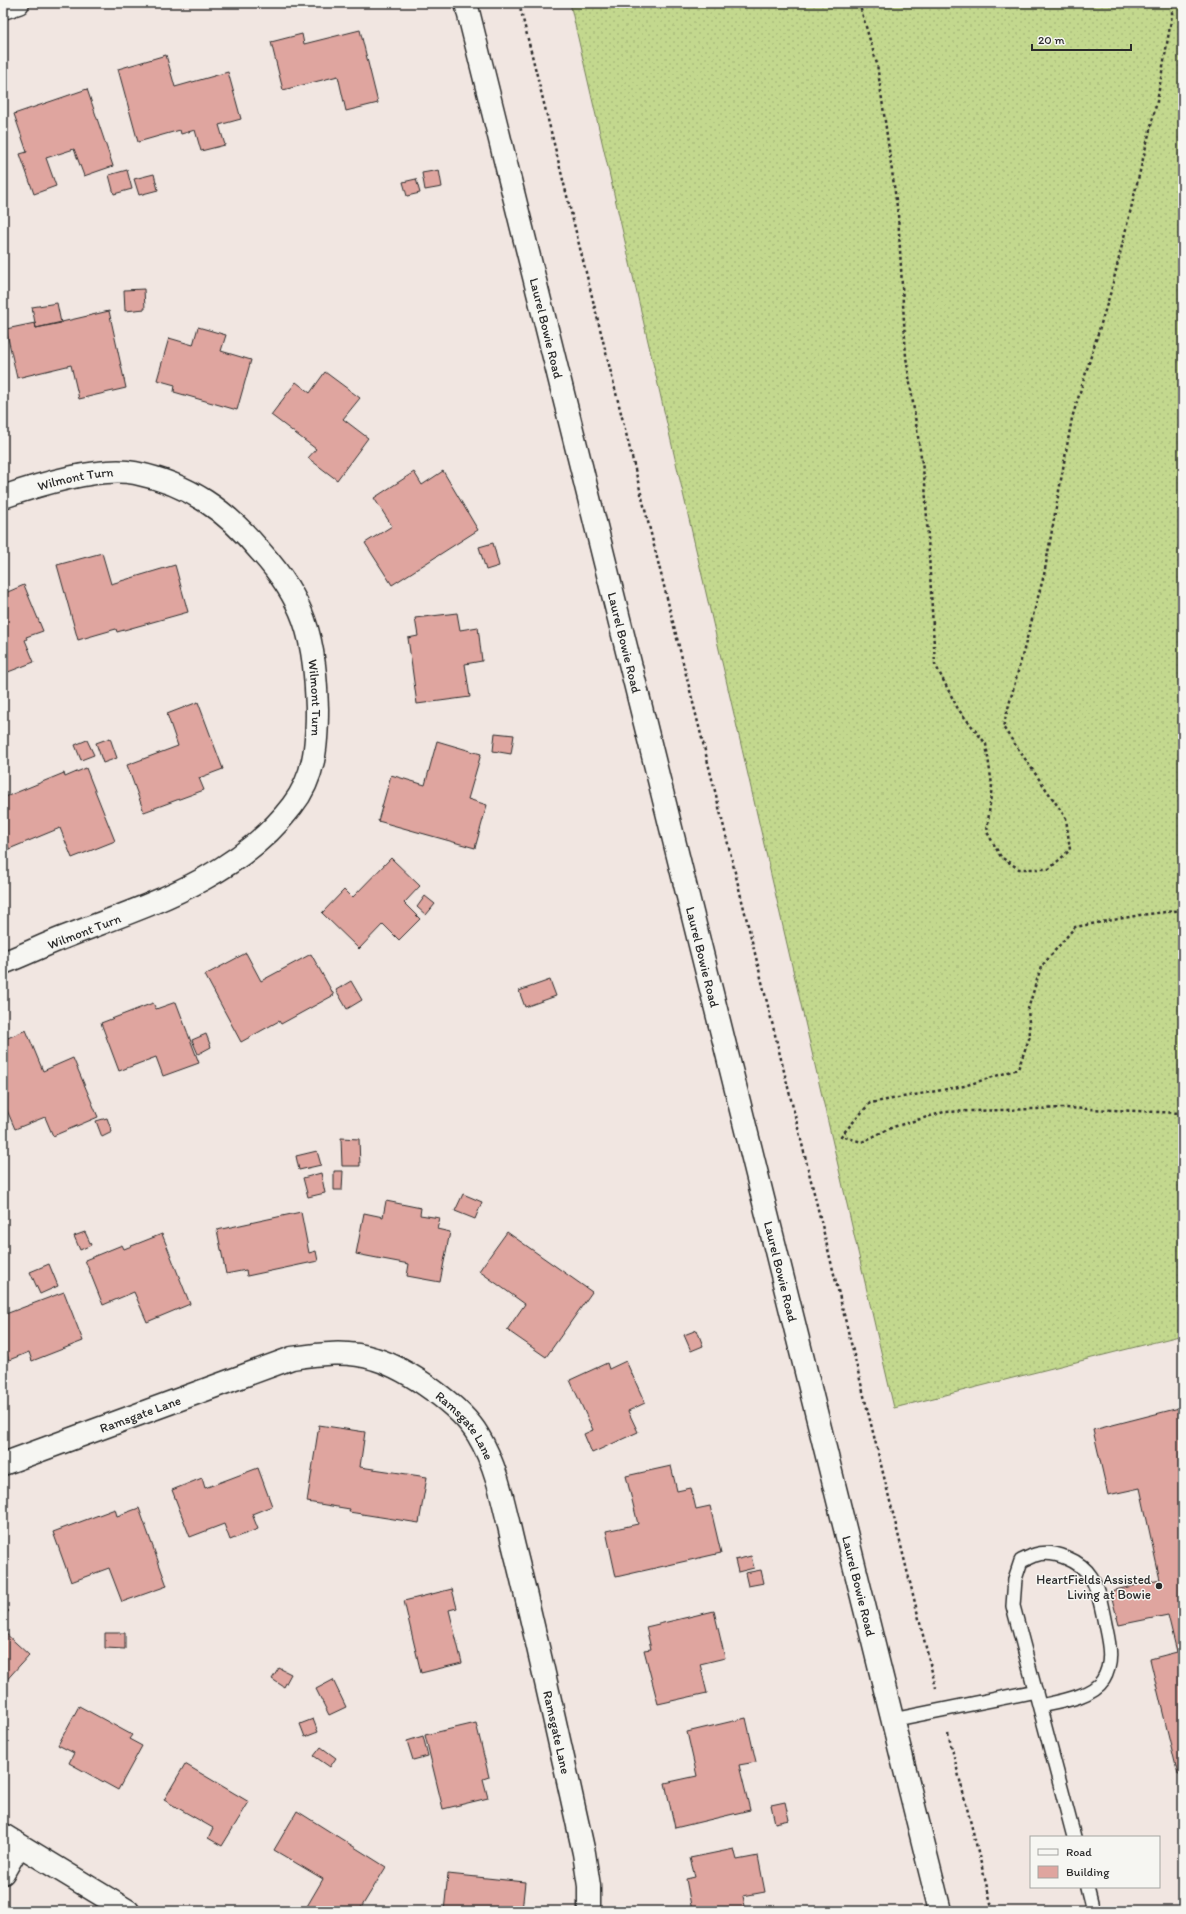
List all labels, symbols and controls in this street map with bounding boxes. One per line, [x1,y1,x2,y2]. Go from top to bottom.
scale bar [1032,26,1131,52]
text: 20 m [1038,33,1065,47]
street label: Laurel Bowie Road [527,276,566,380]
street label: Wilmont Turn [36,464,115,494]
street label: Laurel Bowie Road [605,591,644,695]
street label: Wilmont Turn [305,658,324,737]
street label: Laurel Bowie Road [683,905,722,1009]
street label: Wilmont Turn [45,910,123,952]
street label: Laurel Bowie Road [761,1220,800,1324]
street label: Ramsgate Lane [433,1388,496,1462]
street label: Ramsgate Lane [98,1393,183,1436]
street label: Laurel Bowie Road [839,1534,878,1638]
place label: HeartFields Assisted Living at Bowie [1036,1572,1151,1602]
marker: HeartFields Assisted Living at Bowie [1154,1581,1164,1591]
street label: Ramsgate Lane [540,1689,573,1775]
legend [1030,1836,1160,1888]
text: Road [1066,1845,1092,1859]
text: Building [1066,1865,1110,1879]

